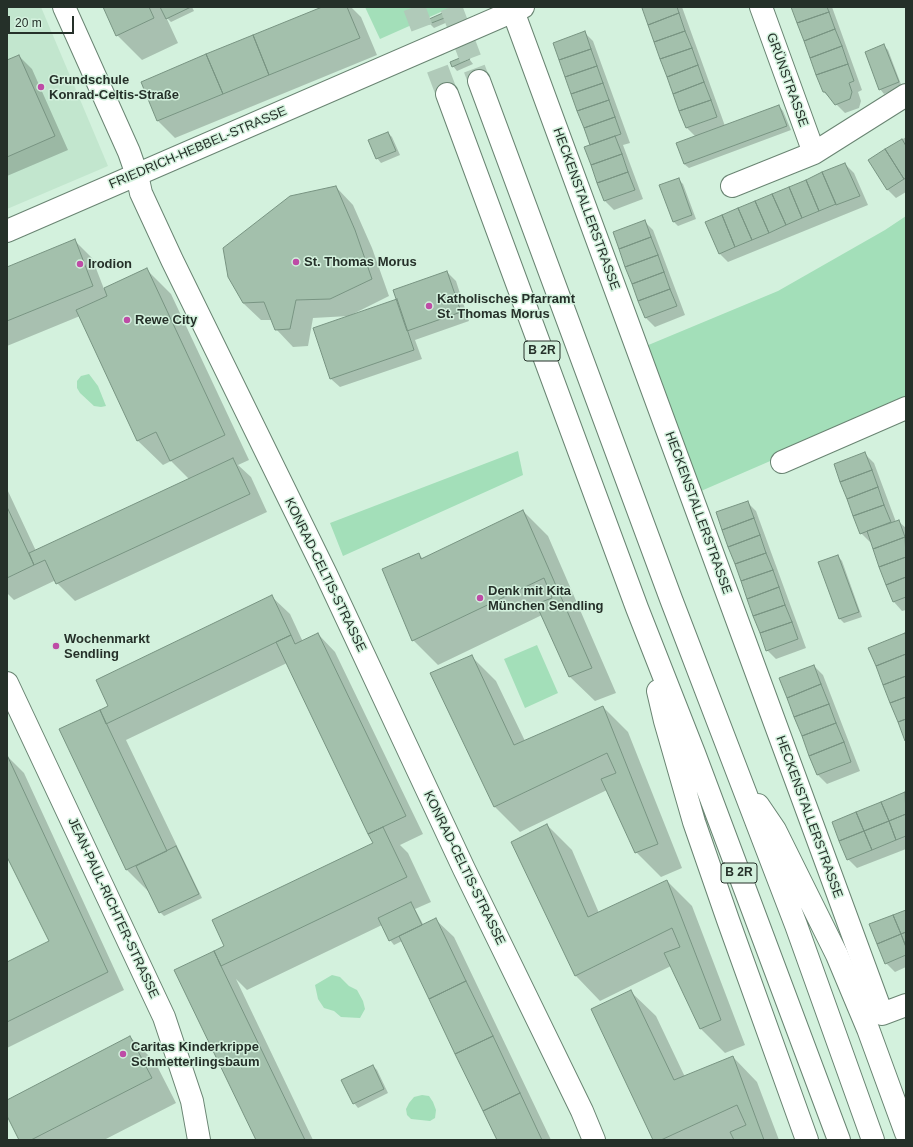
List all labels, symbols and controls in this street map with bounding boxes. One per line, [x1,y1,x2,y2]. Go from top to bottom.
scale bar [10,8,76,34]
text: 20 m [15,16,42,30]
street label: GRÜNSTRASSE [763,31,811,129]
place label: Grundschule Konrad-Celtis-Straße [49,72,179,103]
marker: Grundschule Konrad-Celtis-Straße [36,82,46,92]
street label: FRIEDRICH-HEBBEL-STRASSE [107,103,289,193]
street label: HECKENSTALLERSTRASSE [549,126,623,292]
place label: St. Thomas Morus [304,254,417,270]
place label: Irodion [88,256,132,272]
marker: St. Thomas Morus [291,257,301,267]
marker: Irodion [75,259,85,269]
place label: Katholisches Pfarramt St. Thomas Morus [437,291,575,322]
marker: Katholisches Pfarramt St. Thomas Morus [424,301,434,311]
place label: Rewe City [135,312,197,328]
marker: Rewe City [122,315,132,325]
road number: B 2R [524,341,560,361]
street label: HECKENSTALLERSTRASSE [661,430,735,596]
street label: KONRAD-CELTIS-STRASSE [281,495,369,655]
place label: Denk mit Kita München Sendling [488,583,604,614]
marker: Denk mit Kita München Sendling [475,593,485,603]
place label: Wochenmarkt Sendling [64,631,150,662]
marker: Wochenmarkt Sendling [51,641,61,651]
street label: HECKENSTALLERSTRASSE [772,734,846,900]
street label: KONRAD-CELTIS-STRASSE [420,788,508,948]
street label: JEAN-PAUL-RICHTER-STRASSE [64,815,162,1001]
road number: B 2R [721,863,757,883]
place label: Caritas Kinderkrippe Schmetterlingsbaum [131,1039,260,1070]
marker: Caritas Kinderkrippe Schmetterlingsbaum [118,1049,128,1059]

